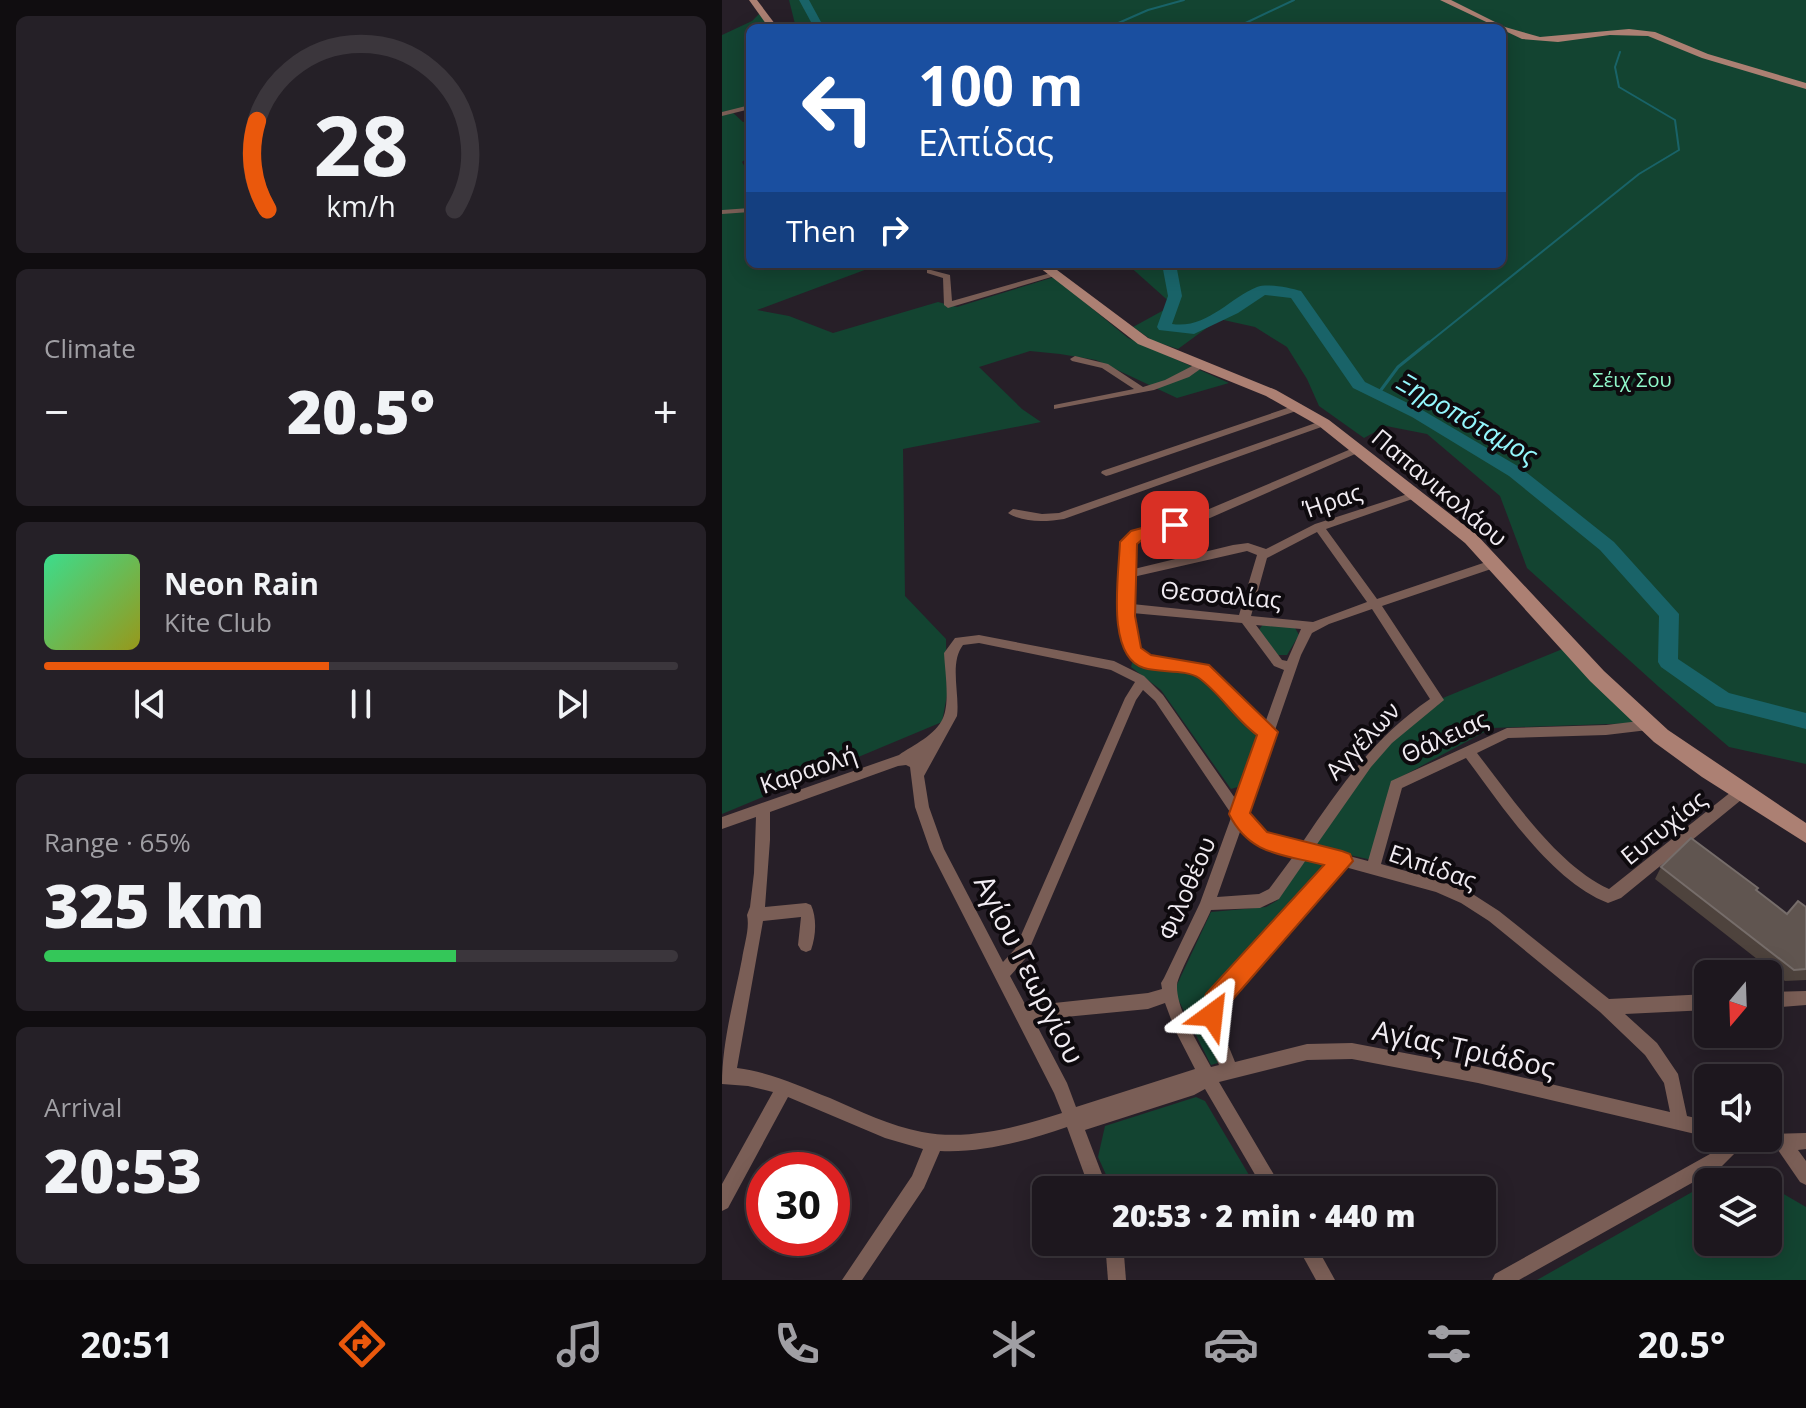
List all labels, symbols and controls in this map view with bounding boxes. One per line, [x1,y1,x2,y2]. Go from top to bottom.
text: 100 m [918,46,1084,122]
icon: left [786,56,890,160]
text: 28 [313,87,409,200]
text: Ελπίδας [918,118,1054,167]
text: km/h [326,187,396,226]
icon: right [872,208,916,252]
text: Then [786,210,856,251]
text: Climate [44,330,136,366]
water label: Ξηροπόταμος [1391,363,1545,473]
park label: Σέιχ Σου [1592,366,1672,393]
text: 20.5° [287,370,435,452]
text: − [44,381,69,441]
text: + [653,381,678,441]
street label: Παπανικολάου [1365,421,1515,553]
street label: Ήρας [1297,475,1366,526]
pin [1141,491,1209,559]
icon: arrive [1153,503,1197,547]
text: Neon Rain [164,563,319,604]
street label: Θεσσαλίας [1159,572,1283,616]
text: Kite Club [164,604,272,640]
icon: previous [128,682,172,726]
icon: pause [339,682,383,726]
icon: next [550,682,594,726]
street label: Αγγέλων [1317,694,1407,786]
street label: Θάλειας [1395,702,1493,770]
street label: Καραολή [755,737,861,801]
street label: Ευτυχίας [1613,782,1713,872]
text: Range · 65% [44,824,191,860]
street label: Φιλοθέου [1149,831,1223,945]
street label: Ελπίδας [1385,836,1481,896]
text: 325 km [44,864,265,946]
street label: Αγίου Γεωργίου [966,868,1094,1070]
north arrow [1694,960,1782,1048]
map controls [1694,960,1782,1256]
position arrow [1170,973,1254,1057]
street label: Αγίας Τριάδος [1369,1010,1559,1086]
button: sound [1694,1064,1782,1152]
text: Arrival [44,1089,122,1125]
text: 20:53 [44,1129,202,1211]
speed limit sign: 30 [746,1152,850,1256]
button: layers [1694,1168,1782,1256]
text: 20:53 · 2 min · 440 m [1112,1195,1416,1236]
icon: directions [334,1316,390,1372]
icon: music [552,1316,608,1372]
icon: phone [769,1316,825,1372]
icon: climate [986,1316,1042,1372]
icon: car [1203,1316,1259,1372]
icon: filters [1421,1316,1477,1372]
text: 20:51 [81,1320,173,1369]
text: 20.5° [1638,1320,1725,1369]

